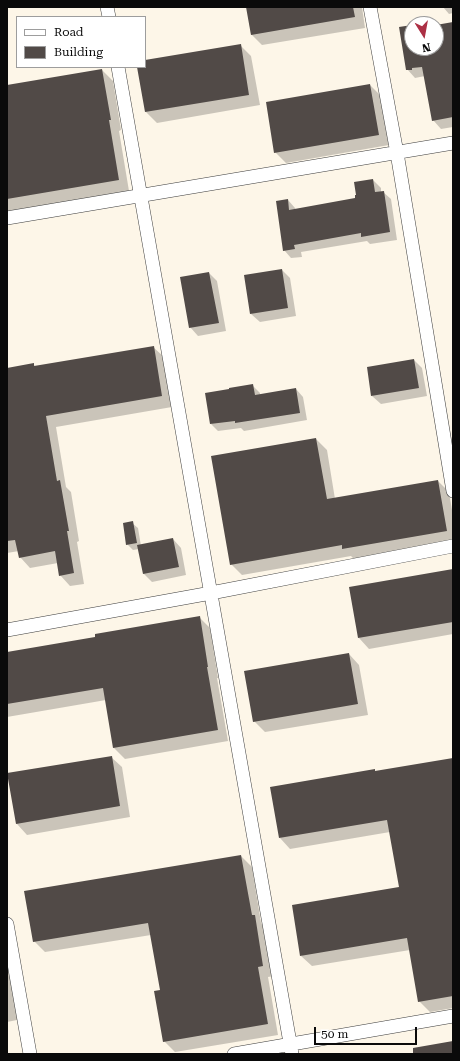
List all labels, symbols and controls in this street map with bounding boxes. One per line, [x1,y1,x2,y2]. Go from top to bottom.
legend [16,16,146,68]
north arrow [404,16,444,56]
text: Road [54,25,83,39]
text: N [421,40,432,54]
text: Building [54,45,103,59]
scale bar [316,1019,419,1045]
text: 50 m [321,1027,348,1041]

